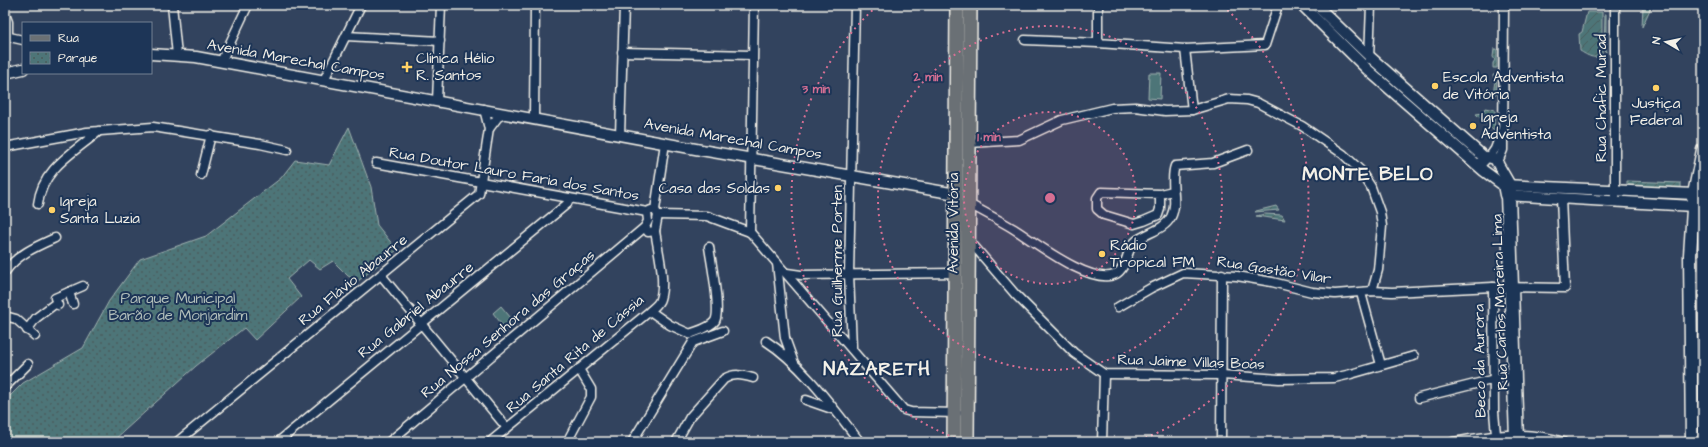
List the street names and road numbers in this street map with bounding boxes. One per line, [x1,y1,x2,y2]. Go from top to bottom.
street label: Avenida Marechal Campos [205,34,387,86]
street label: Rua Chafic Murad [1591,34,1612,162]
street label: Avenida Marechal Campos [642,113,824,165]
street label: Rua Doutor Lauro Faria dos Santos [387,142,641,206]
street label: Avenida Vitória [943,172,964,273]
street label: Rua Guilherme Porten [827,184,848,337]
street label: Rua Carlos Moreira Lima [1486,213,1514,390]
street label: Rua Flávio Abaurre [294,229,412,331]
street label: Rua Nossa Senhora das Graças [416,245,600,403]
street label: Rua Gastão Vilar [1215,251,1333,289]
street label: Rua Gabriel Abaurre [354,257,478,363]
street label: Rua Santa Rita de Cássia [502,290,649,418]
street label: Beco da Aurora [1469,304,1491,418]
street label: Rua Jaime Villas Boas [1117,349,1265,375]

